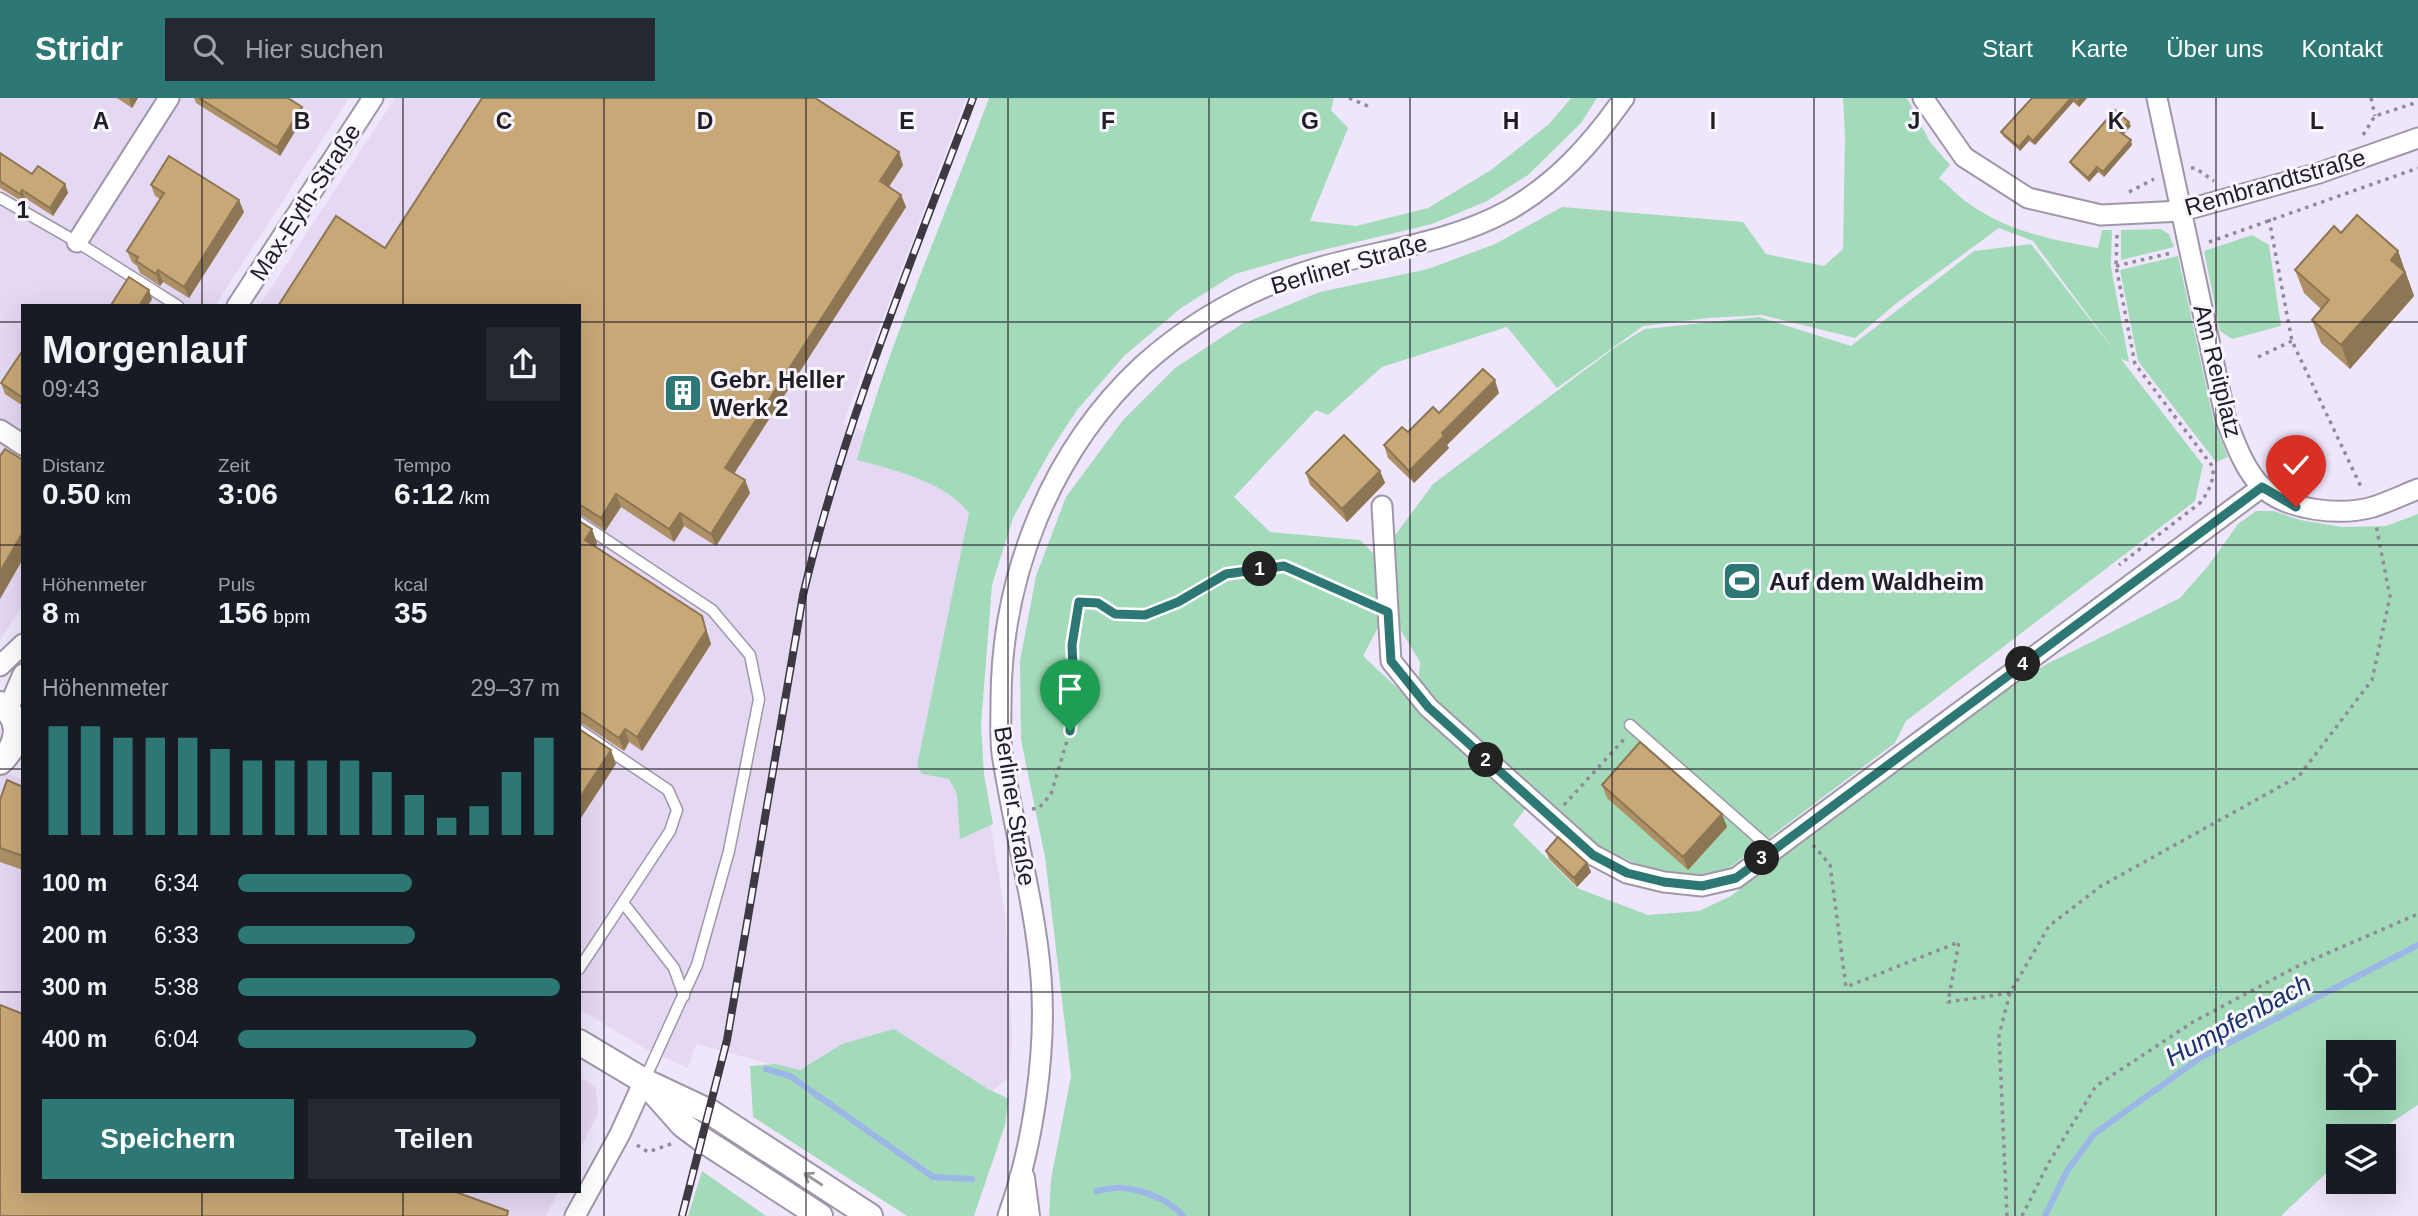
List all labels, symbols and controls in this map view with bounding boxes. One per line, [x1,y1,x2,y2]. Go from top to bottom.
search box [165,18,655,81]
text: Stridr [35,30,123,67]
icon: search [189,30,227,68]
text: Hier suchen [245,34,384,64]
text: Start [1982,35,2033,62]
text: Karte [2071,35,2128,62]
text: Über uns [2166,35,2264,62]
text: Kontakt [2302,35,2383,62]
text: A [93,108,109,134]
text: B [294,108,310,134]
text: C [496,108,512,134]
text: D [697,108,713,134]
text: E [899,108,915,134]
text: F [1101,108,1115,134]
text: G [1301,108,1319,134]
text: H [1503,108,1519,134]
text: I [1710,108,1716,134]
text: J [1908,108,1920,134]
text: K [2108,108,2125,134]
text: L [2310,108,2324,134]
street label: Max-Eyth-Straße [244,119,366,285]
street label: Rembrandtstraße [2182,143,2368,221]
text: 1 [17,197,30,223]
street label: Berliner Straße [1268,229,1430,299]
street label: Am Reitplatz [2188,302,2248,440]
button: share [486,327,560,401]
text: Morgenlauf [42,329,247,371]
place label: Gebr. Heller Werk 2 [710,366,845,421]
building icon: Gebr. Heller Werk 2 [662,372,704,414]
text: 09:43 [42,376,100,402]
pin [2266,435,2326,507]
icon: check [2277,446,2315,484]
text: Distanz [42,455,105,476]
text: Zeit [218,455,250,476]
text: Tempo [394,455,451,476]
text: 0.50 [42,477,100,510]
text: 3:06 [218,477,278,510]
text: 6:12 [394,477,454,510]
text: km [100,487,131,508]
text: /km [454,487,490,508]
pin: 1 [1242,552,1278,587]
text: 1 [1254,558,1265,579]
sports icon: Auf dem Waldheim [1721,560,1763,602]
place label: Auf dem Waldheim [1769,568,1984,595]
text: Höhenmeter [42,574,147,595]
text: Puls [218,574,255,595]
text: kcal [394,574,428,595]
text: 8 [42,596,59,629]
text: 156 [218,596,268,629]
text: 35 [394,596,427,629]
text: m [59,606,80,627]
text: bpm [268,606,310,627]
pin: 4 [2006,646,2040,682]
text: 4 [2017,653,2028,674]
pin [1040,659,1100,731]
icon: arrive [1051,670,1089,708]
text: Höhenmeter [42,675,169,701]
text: 29–37 m [470,675,560,701]
street label: Berliner Straße [989,724,1041,888]
pin: 2 [1468,742,1504,778]
text: 2 [1480,749,1491,770]
pin: 3 [1744,840,1780,876]
text: 3 [1756,847,1767,868]
text: 100 m [42,870,107,896]
text: 6:34 [154,870,199,896]
text: 200 m [42,922,107,948]
text: 6:33 [154,922,199,948]
water label: Humpfenbach [2160,968,2316,1072]
text: 300 m [42,974,107,1000]
text: 5:38 [154,974,199,1000]
text: 400 m [42,1026,107,1052]
text: 6:04 [154,1026,199,1052]
map controls [2326,1040,2396,1194]
button: locate [2326,1040,2396,1110]
button: Speichern [42,1099,294,1179]
button: Teilen [308,1099,560,1179]
button: layers [2326,1124,2396,1194]
one-way arrow [804,1171,823,1186]

